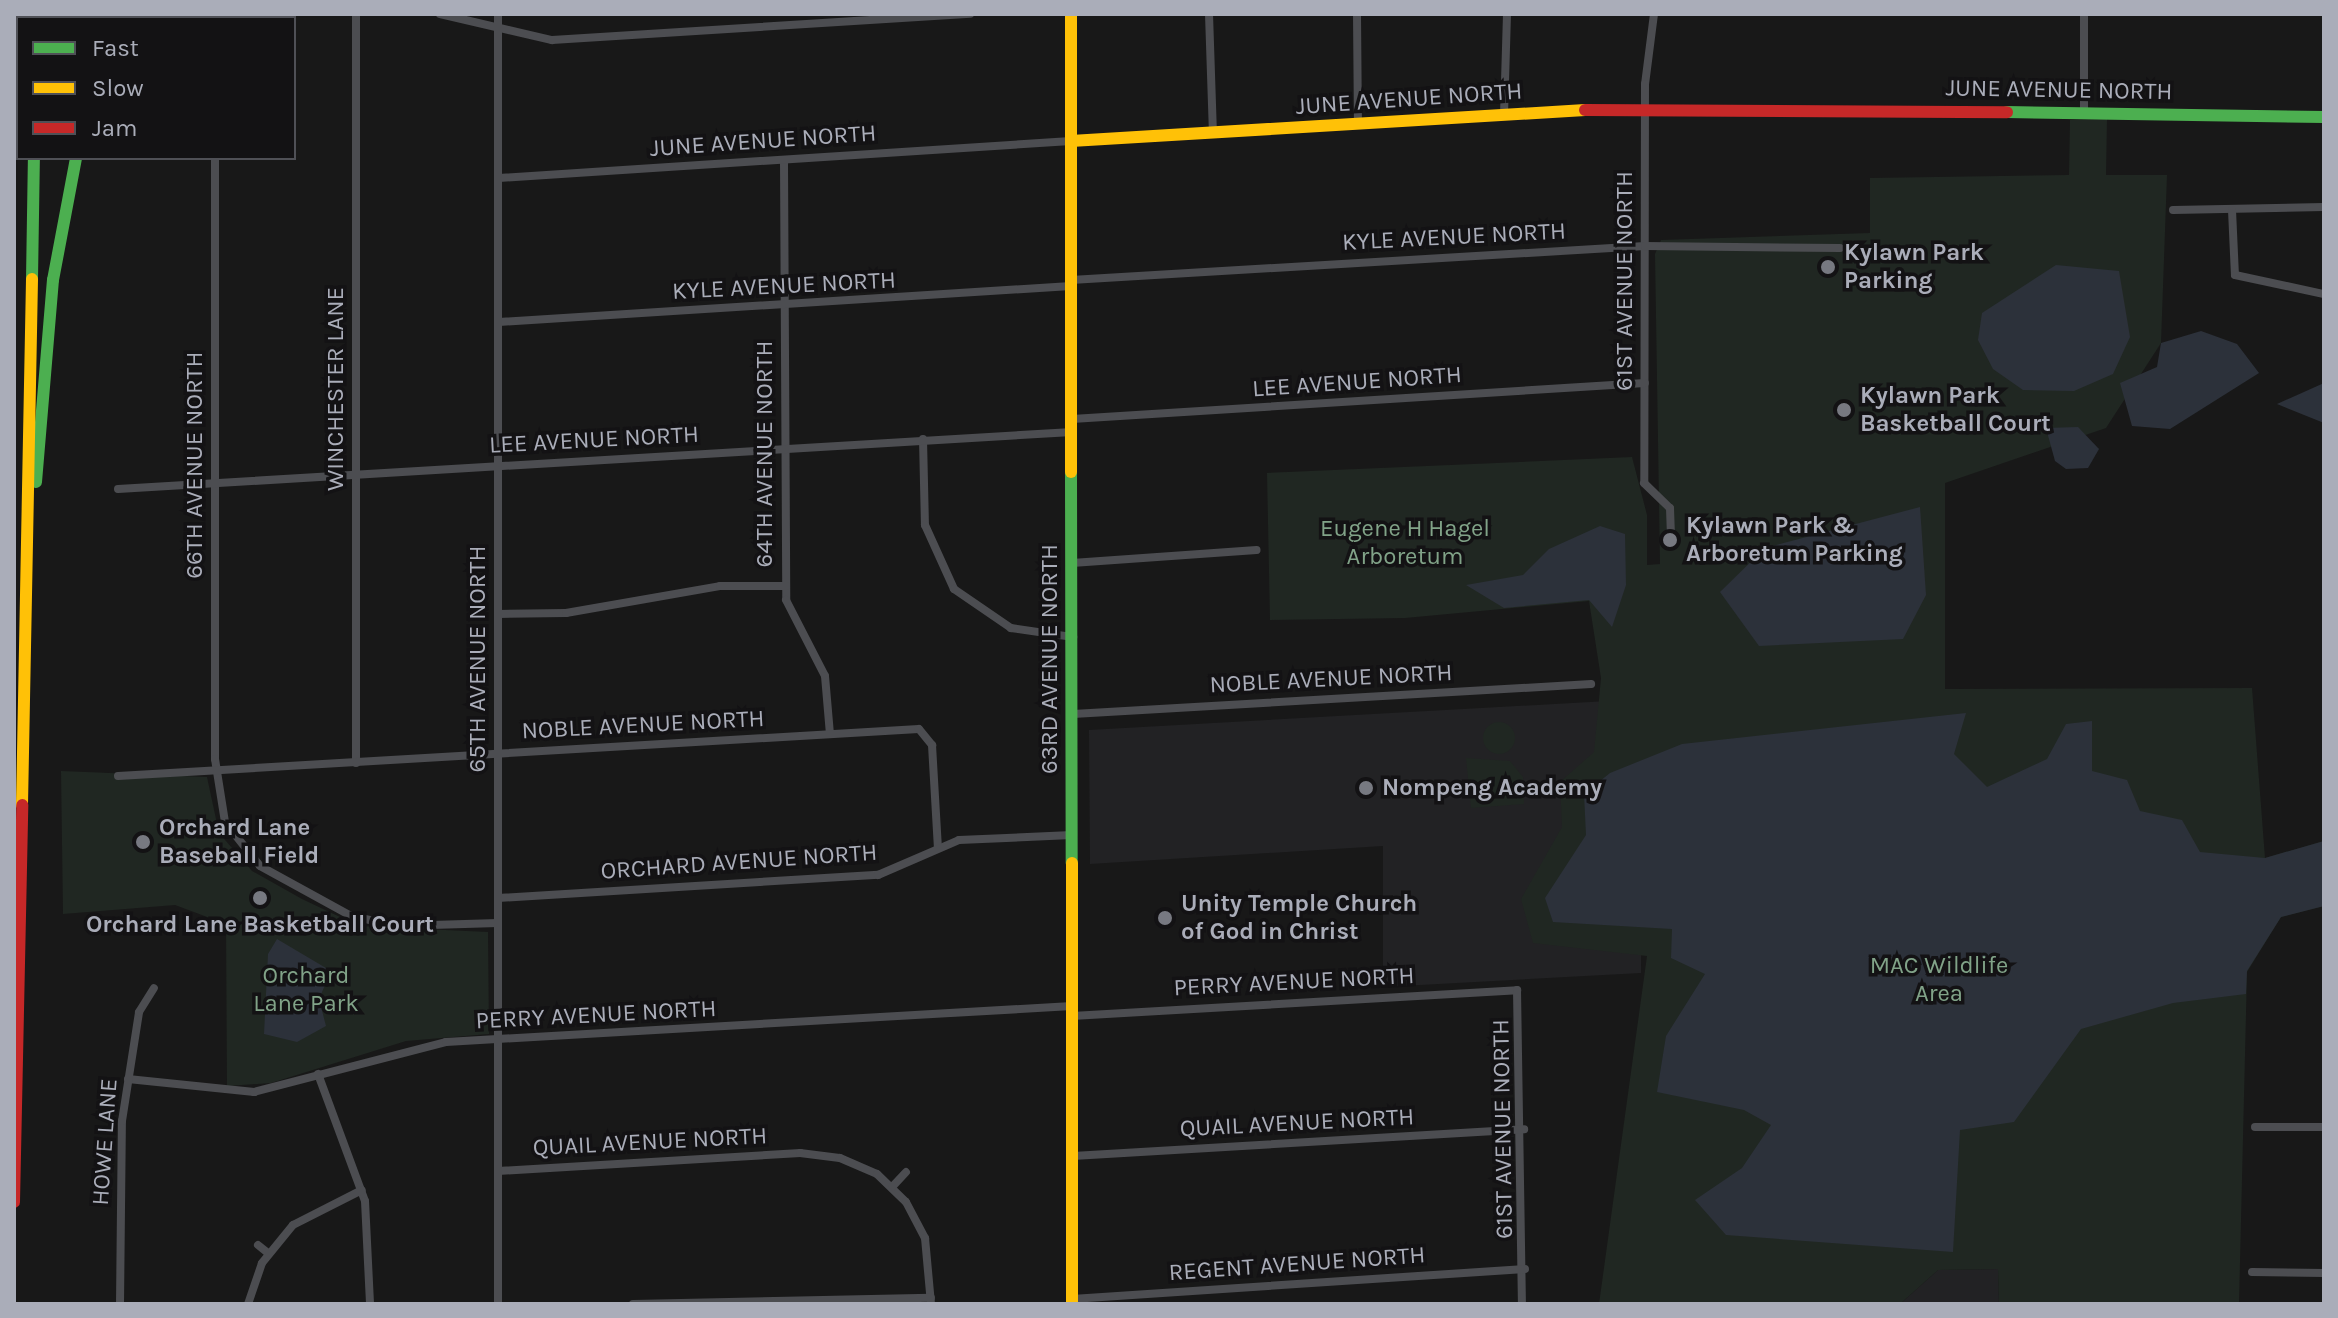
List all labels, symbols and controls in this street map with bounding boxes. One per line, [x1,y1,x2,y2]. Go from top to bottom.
legend [16,16,296,160]
text: Fast [92,34,139,62]
text: Slow [92,74,144,102]
street label: JUNE AVENUE NORTH [1945,74,2173,106]
street label: JUNE AVENUE NORTH [1295,77,1523,121]
text: Jam [92,114,137,142]
street label: JUNE AVENUE NORTH [649,119,877,163]
street label: 61ST AVENUE NORTH [1611,171,1639,391]
street label: KYLE AVENUE NORTH [1341,217,1567,257]
place label: Kylawn Park Parking [1844,239,1984,295]
marker: Kylawn Park Parking [1819,258,1837,276]
street label: KYLE AVENUE NORTH [671,266,897,306]
street label: WINCHESTER LANE [322,287,350,491]
street label: 64TH AVENUE NORTH [751,341,779,567]
street label: 66TH AVENUE NORTH [181,351,209,579]
street label: LEE AVENUE NORTH [1251,360,1463,404]
place label: Kylawn Park Basketball Court [1860,382,2051,438]
marker: Kylawn Park Basketball Court [1835,401,1853,419]
street label: LEE AVENUE NORTH [488,420,700,460]
place label: Kylawn Park & Arboretum Parking [1686,512,1903,568]
park label: Eugene H Hagel Arboretum [1320,515,1490,571]
marker: Kylawn Park & Arboretum Parking [1661,531,1679,549]
street label: 63RD AVENUE NORTH [1036,544,1064,774]
street label: 65TH AVENUE NORTH [464,545,492,773]
street label: NOBLE AVENUE NORTH [1209,658,1453,700]
street label: NOBLE AVENUE NORTH [521,704,765,746]
place label: Nompeng Academy [1382,774,1602,802]
marker: Nompeng Academy [1357,779,1375,797]
place label: Orchard Lane Baseball Field [159,814,319,870]
marker: Orchard Lane Baseball Field [134,833,152,851]
street label: ORCHARD AVENUE NORTH [600,838,878,886]
marker: Orchard Lane Basketball Court [251,889,269,907]
place label: Unity Temple Church of God in Christ [1181,890,1417,946]
marker: Unity Temple Church of God in Christ [1156,909,1174,927]
place label: Orchard Lane Basketball Court [86,911,434,939]
park label: MAC Wildlife Area [1870,952,2008,1008]
street label: PERRY AVENUE NORTH [1173,961,1415,1003]
park label: Orchard Lane Park [253,962,359,1018]
street label: PERRY AVENUE NORTH [475,994,717,1036]
street label: 61ST AVENUE NORTH [1487,1019,1519,1239]
street label: HOWE LANE [86,1078,124,1206]
street label: QUAIL AVENUE NORTH [1179,1102,1415,1144]
street label: QUAIL AVENUE NORTH [532,1121,768,1163]
street label: REGENT AVENUE NORTH [1168,1241,1426,1287]

